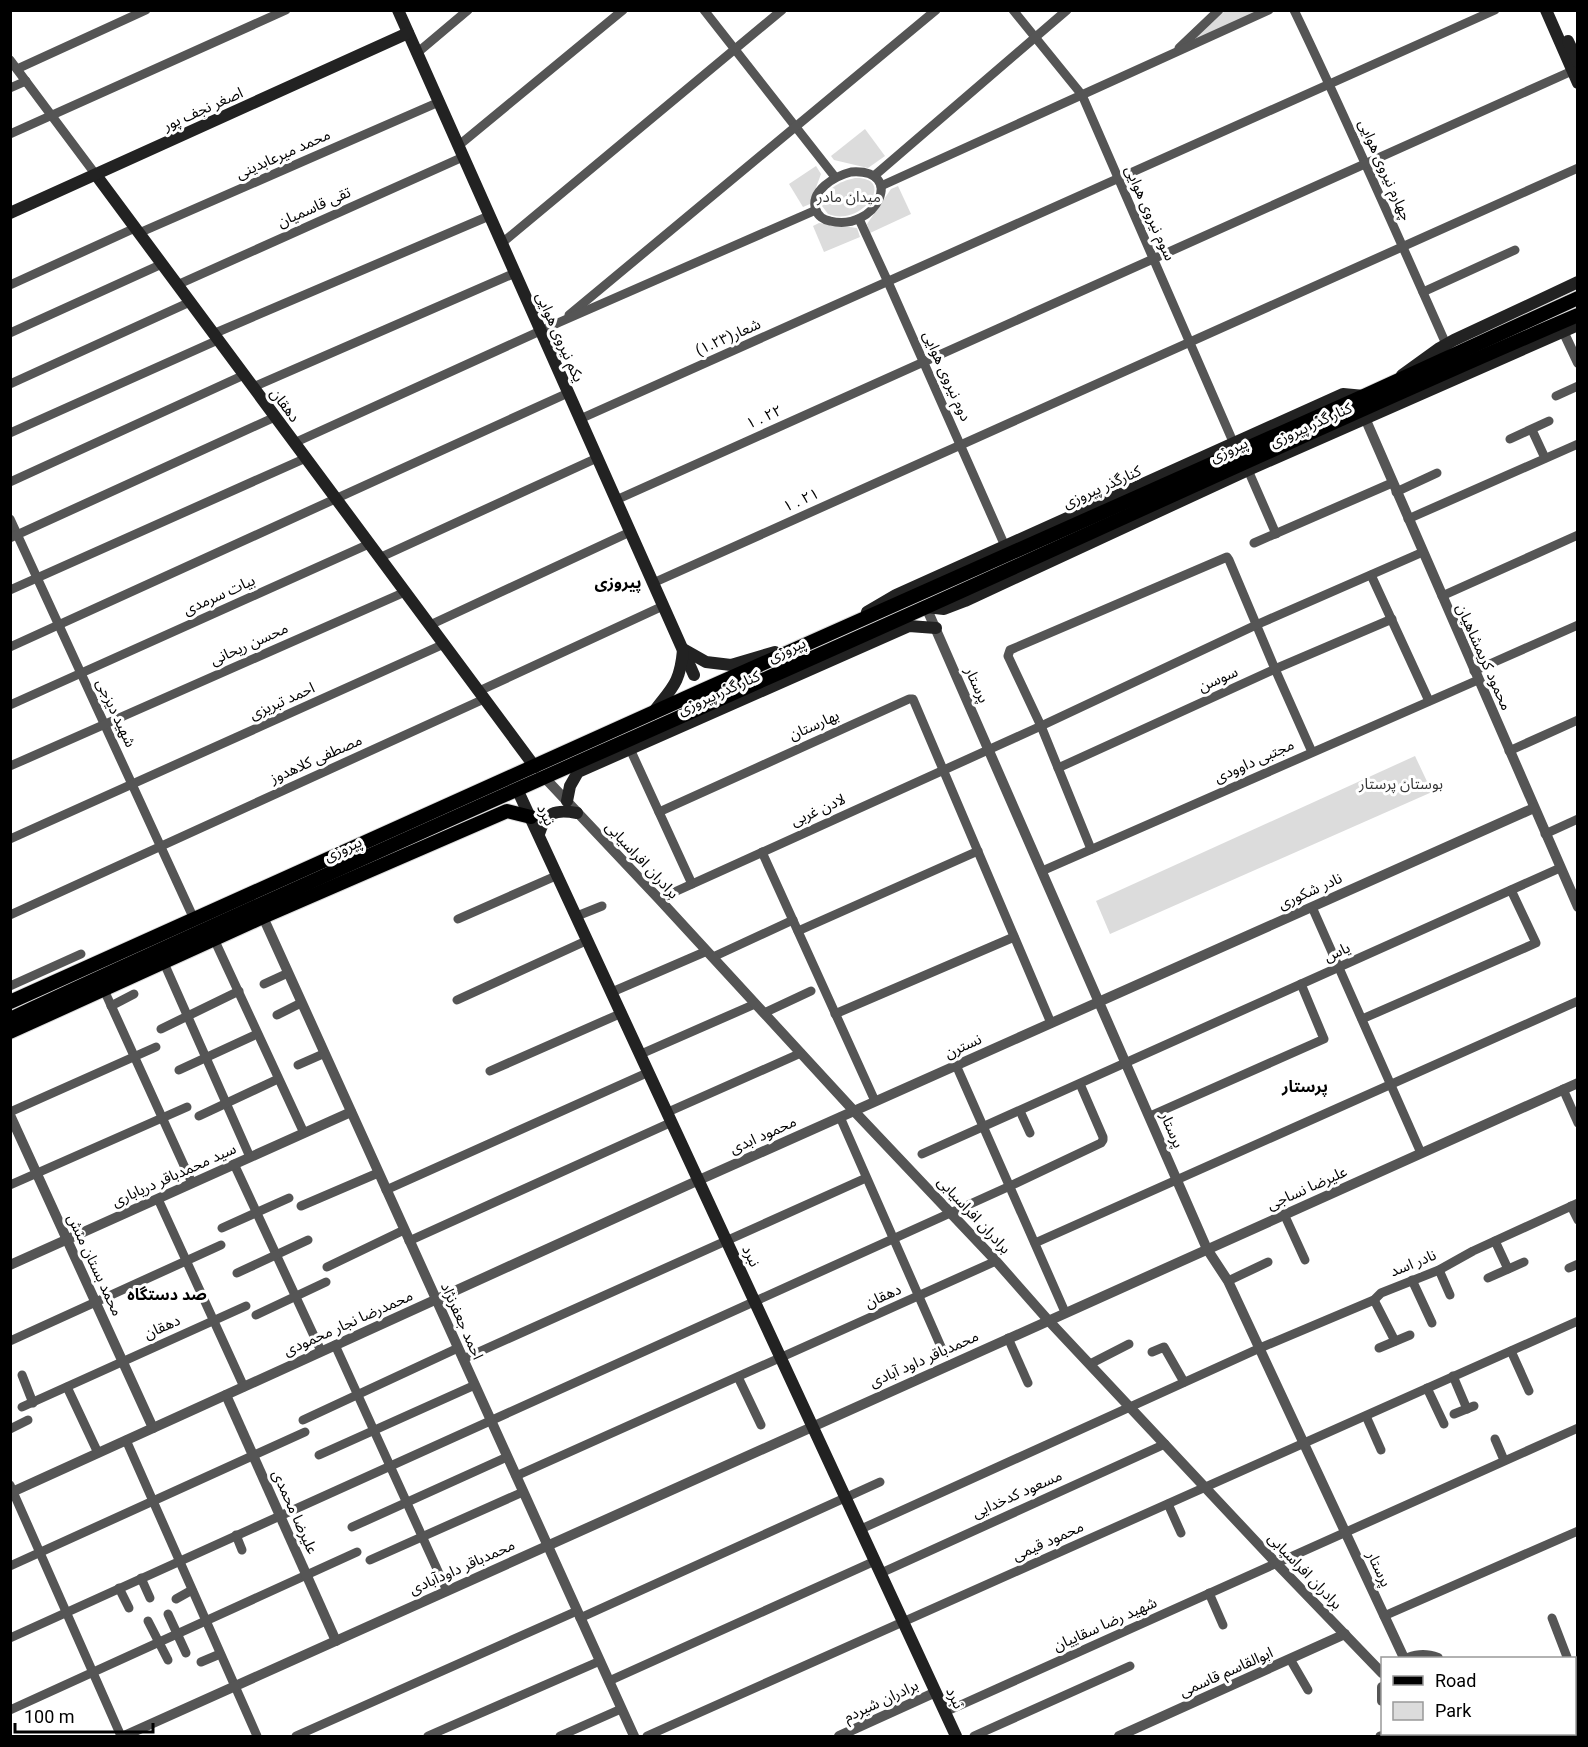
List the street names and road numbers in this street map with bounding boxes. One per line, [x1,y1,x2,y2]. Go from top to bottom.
street label: اصغر نجف پور [159,83,246,136]
street label: چهارم نیروی هوایی [1353,117,1415,224]
street label: محمد میرعابدینی [233,125,333,183]
street label: سوم نیروی هوایی [1119,163,1179,264]
street label: تقی قاسمیان [275,183,353,231]
street label: یکم نیروی هوایی [530,289,588,386]
street label: شعار(۱.۲۳) [693,315,764,359]
street label: دوم نیروی هوایی [917,328,975,425]
street label: دهقان [266,384,304,426]
street label: کنار گذر پیروزی [1267,399,1356,452]
street label: ۱ . ۲۲ [743,401,785,433]
street label: پیروزی [1207,434,1251,467]
street label: کنارگذر پیروزی [1060,461,1145,513]
street label: ۱ . ۲۱ [780,484,822,516]
street label: بیات سرمدی [180,571,258,619]
street label: محمود کریمشاهیان [1452,601,1516,713]
street label: محسن ریحانی [207,619,291,669]
street label: پیروزی [765,634,809,667]
street label: سوسن [1195,662,1241,696]
street label: پرستار [960,663,993,706]
street label: کنار گذر پیروزی [675,667,764,720]
street label: شهید دیزجی [92,676,140,750]
street label: احمد تبریزی [246,679,318,723]
street label: بهارستان [786,706,842,744]
street label: مصطفی کلاهدوز [266,731,365,788]
street label: مجتبی داوودی [1211,735,1297,787]
street label: لادن غربی [788,790,848,830]
street label: نبرد [533,801,559,829]
street label: برادران افراسیابی [602,818,682,902]
street label: پیروزی [321,833,365,866]
street label: نادر شکوری [1275,869,1345,913]
street label: یاس [1321,938,1353,966]
street label: نسترن [942,1030,984,1062]
street label: پرستار [1155,1108,1188,1151]
street label: محمود ابدی [727,1112,799,1158]
street label: سید محمدباقر دریاباری [109,1139,239,1211]
street label: علیرضا نساجی [1264,1162,1350,1214]
street label: برادران افراسیابی [934,1173,1014,1257]
street label: محمد بستان منش [63,1211,127,1319]
street label: نبرد [738,1242,764,1270]
street label: نادر اسد [1387,1246,1439,1280]
street label: احمد جعفرنژاد [437,1280,487,1362]
street label: دهقان [862,1280,904,1312]
street label: محمدرضا نجار محمودی [281,1286,415,1360]
street label: دهقان [141,1311,183,1343]
street label: محمدباقر داود آبادی [867,1327,981,1391]
street label: مسعود کدخدایی [969,1466,1065,1522]
street label: علیرضا محمدی [268,1467,322,1557]
street label: محمود قیمی [1010,1517,1086,1565]
street label: برادران افراسیابی [1264,1529,1346,1613]
street label: محمدباقر داودآبادی [406,1536,518,1598]
street label: پرستار [1362,1547,1395,1590]
street label: شهید رضا سقاییان [1050,1593,1160,1655]
street label: ابوالقاسم قاسمی [1176,1643,1276,1702]
street label: برادران شیردم [841,1676,922,1728]
street label: نبرد [942,1684,968,1712]

